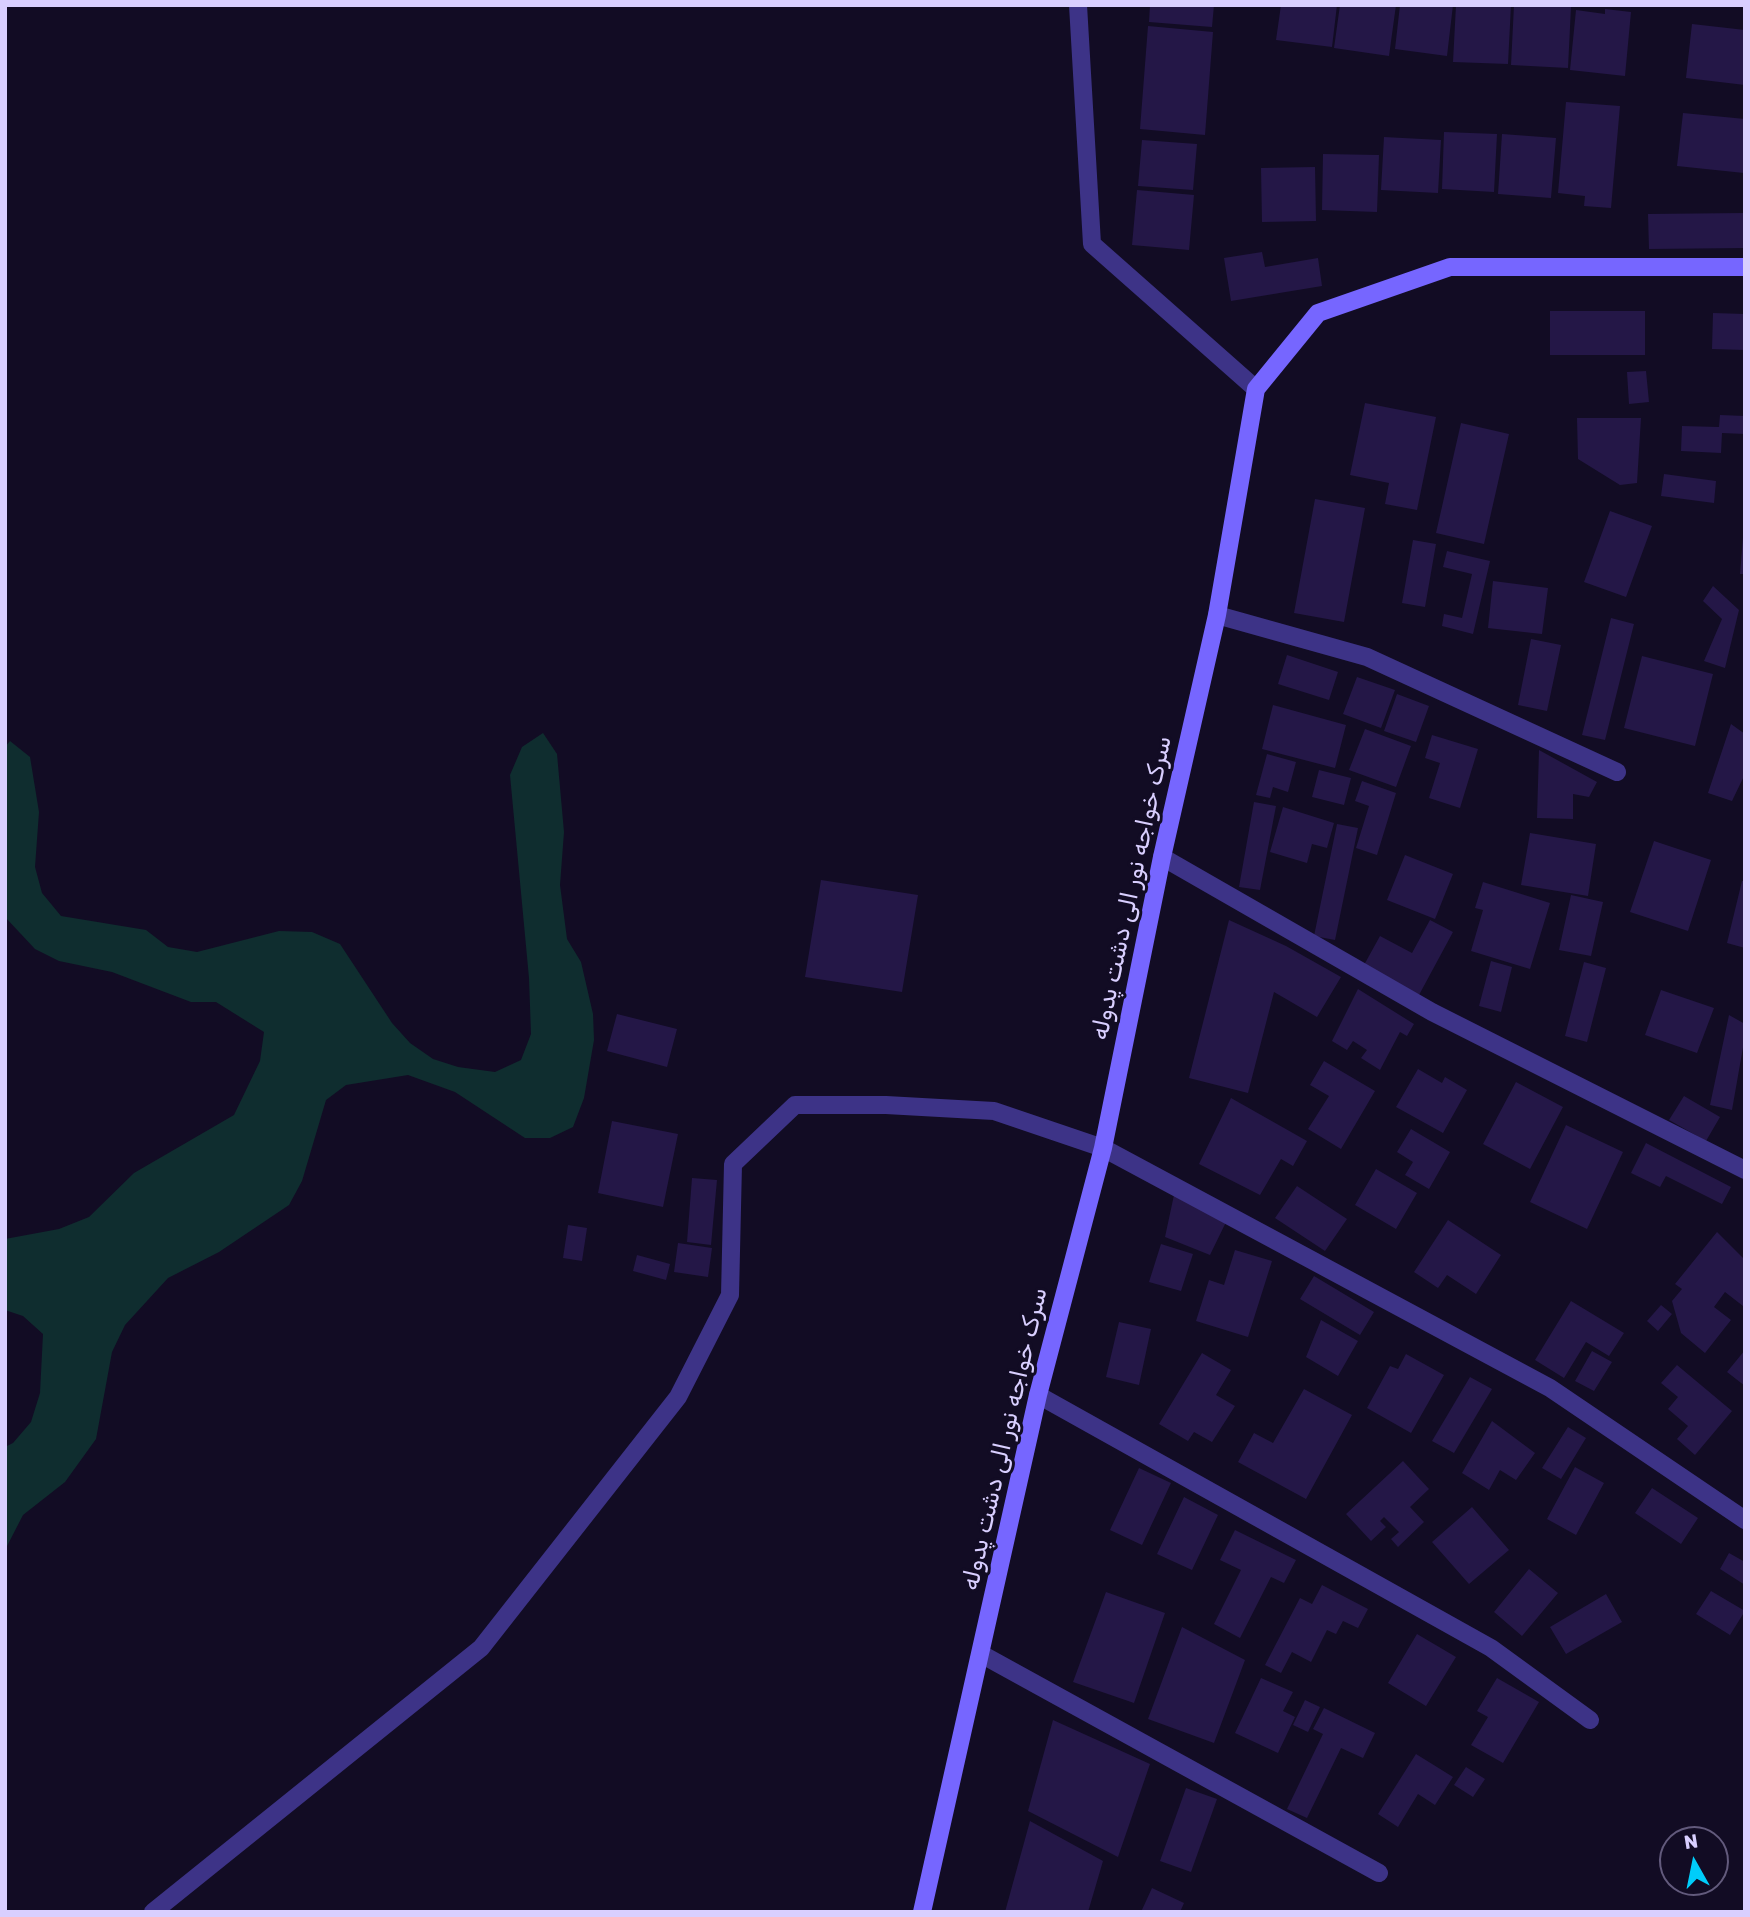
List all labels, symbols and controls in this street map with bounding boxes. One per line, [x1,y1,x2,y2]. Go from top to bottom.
street label: سرک خواجه نور الی دشت پدوله [1086,733,1178,1043]
street label: سرک خواجه نور الی دشت پدوله [956,1285,1054,1593]
north arrow [1659,1826,1729,1896]
text: N [1682,1829,1699,1854]

